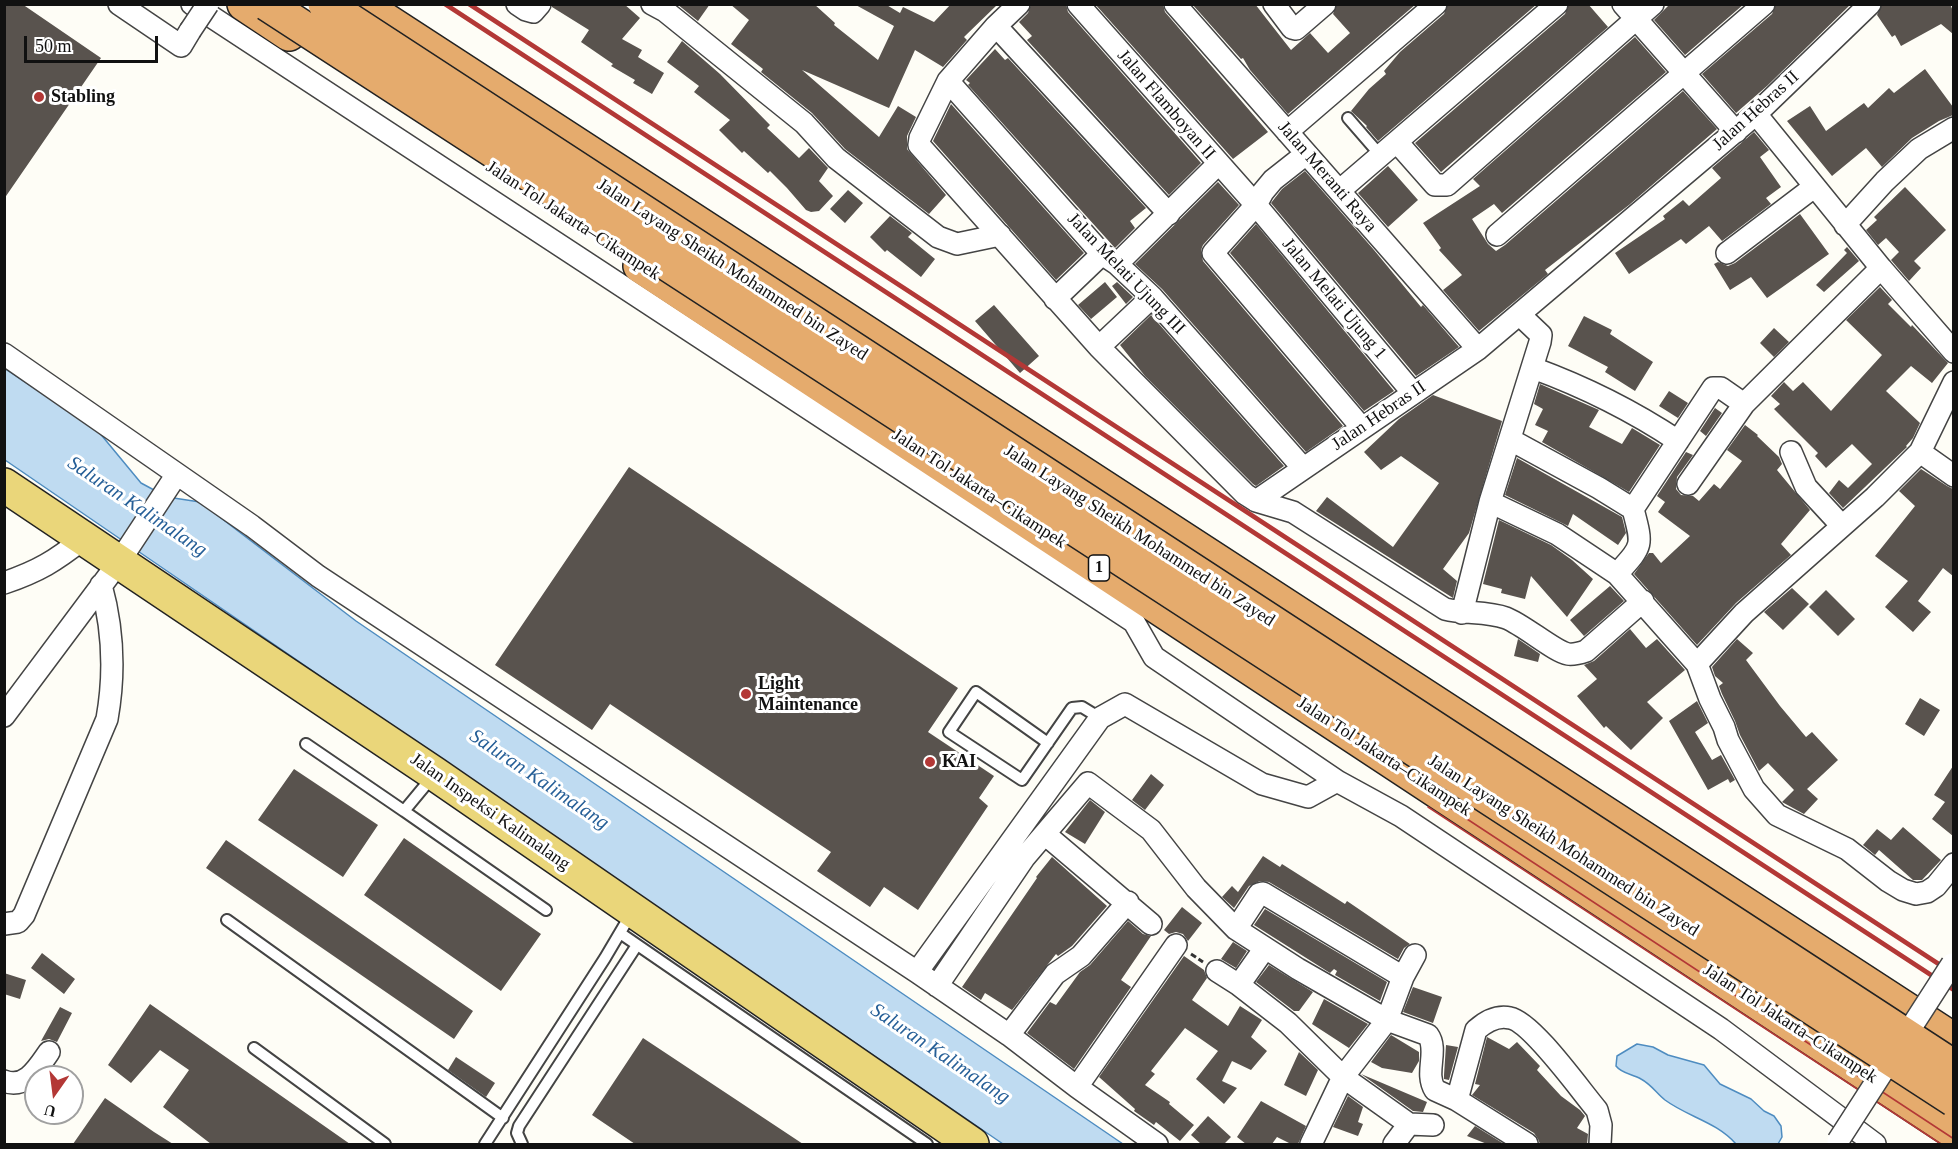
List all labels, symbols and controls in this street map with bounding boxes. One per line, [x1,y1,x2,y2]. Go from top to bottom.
scale bar [27,24,160,62]
text: 50 m [35,36,72,56]
street label: Jalan Flamboyan II [1112,45,1220,165]
street label: Jalan Hebras II [1708,67,1804,155]
place label: Stabling [51,86,115,108]
marker: Stabling [32,90,46,104]
street label: Jalan Meranti Raya [1273,117,1381,237]
street label: Jalan Tol Jakarta–Cikampek [482,156,664,286]
street label: Jalan Layang Sheikh Mohammed bin Zayed [593,174,871,366]
street label: Jalan Melati Ujung III [1063,209,1189,339]
street label: Jalan Melati Ujung 1 [1277,234,1391,364]
street label: Jalan Hebras II [1328,377,1430,455]
street label: Jalan Tol Jakarta–Cikampek [888,424,1070,554]
street label: Jalan Layang Sheikh Mohammed bin Zayed [1000,440,1278,632]
water label: Saluran Kalimalang [63,452,211,562]
road number: 1 [1088,555,1110,581]
place label: Light Maintenance [758,673,858,716]
marker: Light Maintenance [739,687,753,701]
street label: Jalan Tol Jakarta–Cikampek [1293,692,1475,822]
water label: Saluran Kalimalang [465,725,613,835]
street label: Jalan Inspeksi Kalimalang [406,749,574,875]
street label: Jalan Layang Sheikh Mohammed bin Zayed [1424,750,1702,942]
place label: KAI [942,751,976,773]
marker: KAI [923,755,937,769]
street label: Jalan Tol Jakarta–Cikampek [1699,959,1881,1089]
water label: Saluran Kalimalang [866,999,1014,1109]
north arrow [24,1065,84,1125]
text: U [42,1101,58,1121]

